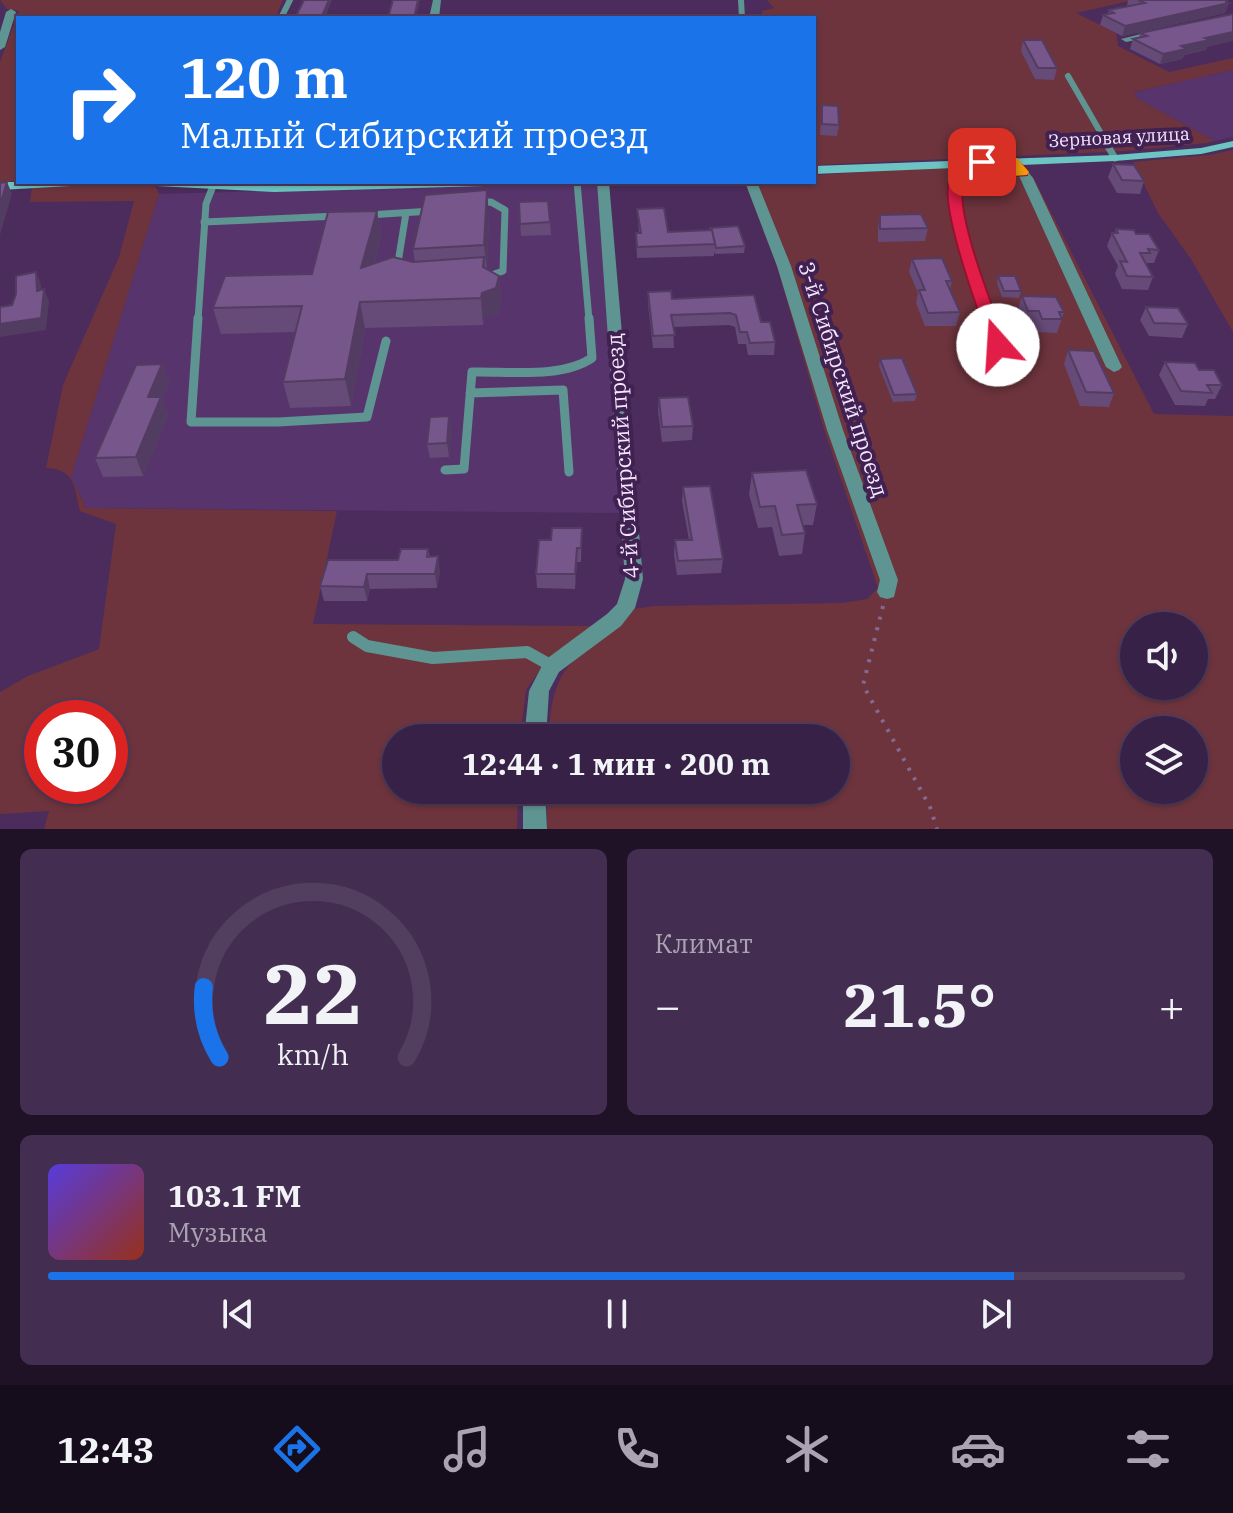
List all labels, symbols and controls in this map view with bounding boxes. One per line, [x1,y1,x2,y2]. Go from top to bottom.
text: 120 m [180,41,348,113]
icon: right [48,48,152,152]
text: Малый Сибирский проезд [180,111,648,158]
street label: Зерновая улица [1048,122,1190,152]
pin [948,128,1016,196]
icon: arrive [960,140,1004,184]
street label: 3-й Сибирский проезд [792,258,896,500]
position arrow [956,303,1040,387]
street label: 4-й Сибирский проезд [599,332,645,580]
map controls [1120,612,1208,804]
button: sound [1120,612,1208,700]
speed limit sign: 30 [24,700,128,804]
button: layers [1120,716,1208,804]
text: 12:44 · 1 мин · 200 m [462,744,770,783]
text: Климат [655,926,753,960]
text: 22 [263,939,363,1047]
text: 21.5° [843,965,996,1044]
text: − [655,977,681,1034]
text: + [1159,977,1185,1034]
text: km/h [277,1036,349,1073]
text: 103.1 FM [168,1176,301,1215]
text: Музыка [168,1215,268,1249]
icon: previous [216,1292,260,1336]
icon: pause [595,1292,639,1336]
icon: next [974,1292,1018,1336]
icon: directions [269,1421,325,1477]
icon: music [439,1421,495,1477]
icon: phone [609,1421,665,1477]
icon: climate [779,1421,835,1477]
icon: car [950,1421,1006,1477]
icon: filters [1120,1421,1176,1477]
text: 12:43 [57,1426,154,1473]

